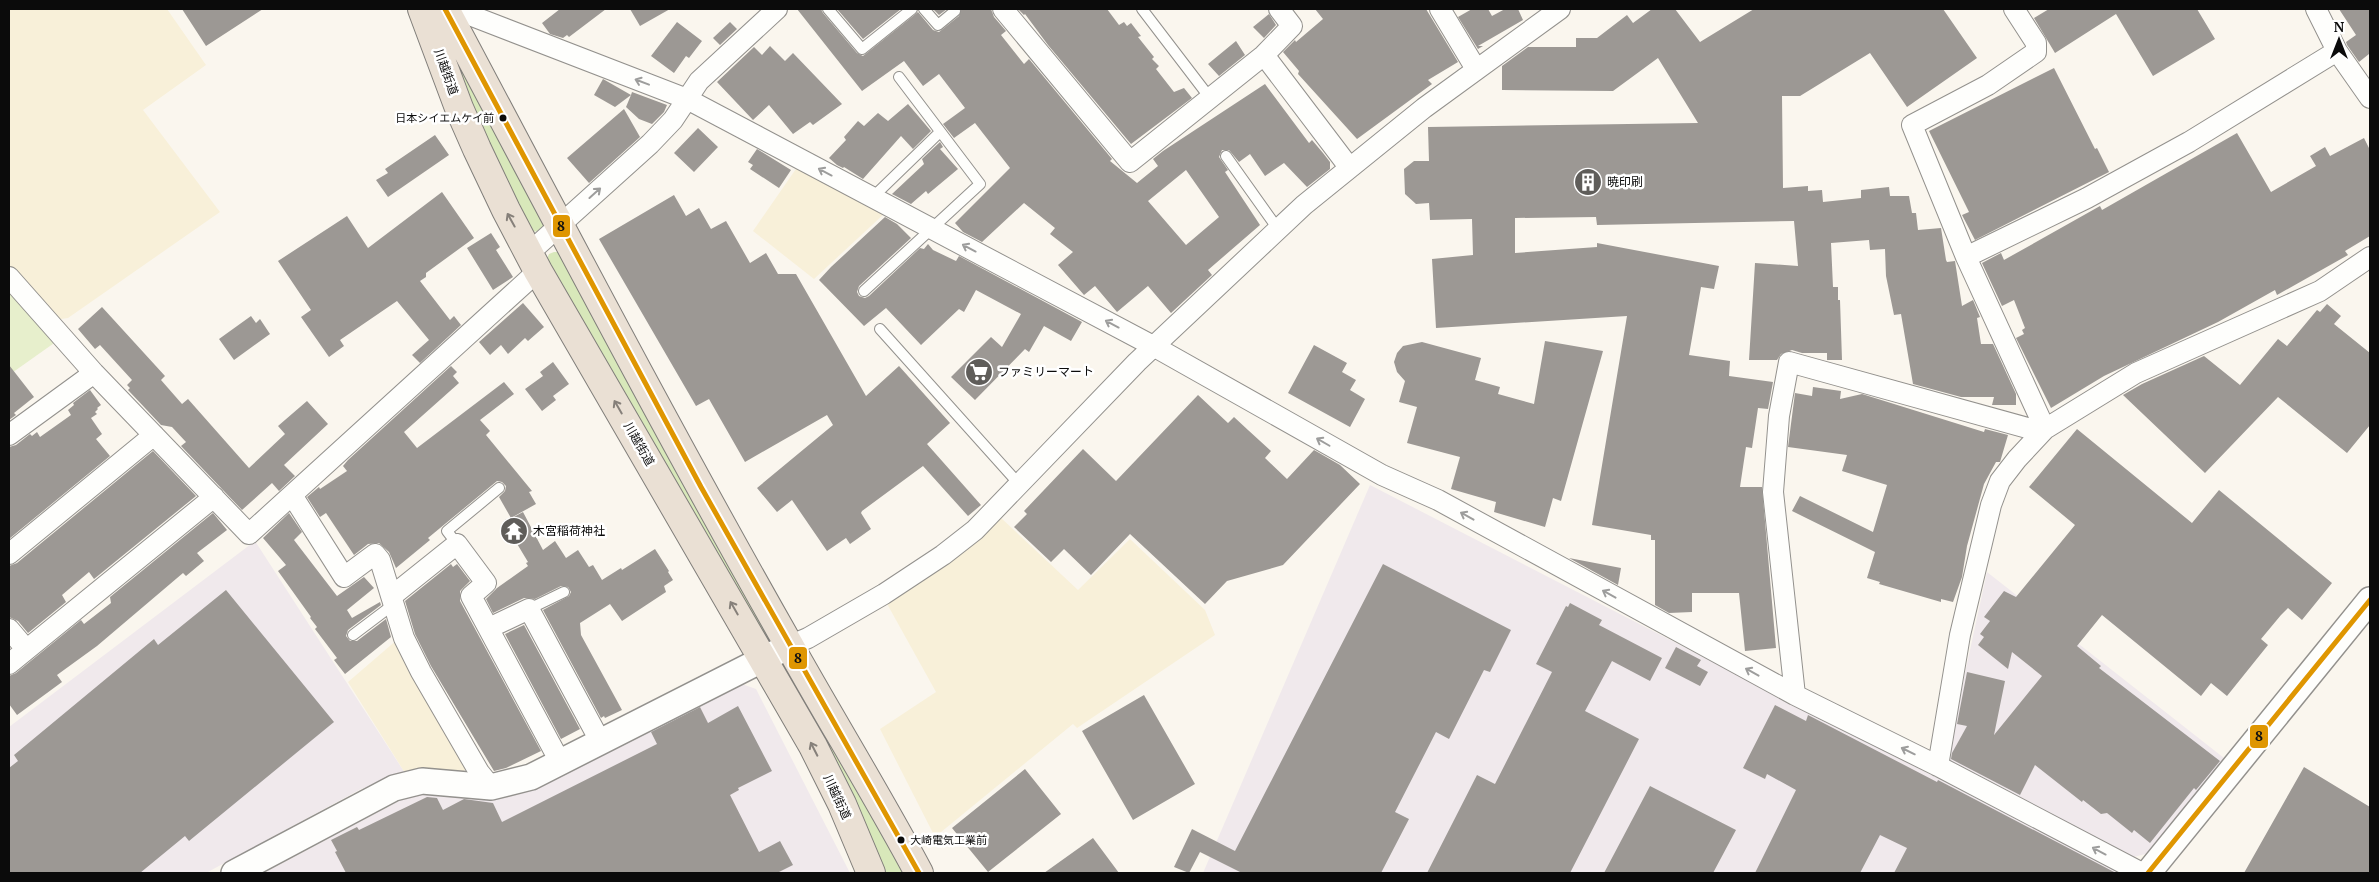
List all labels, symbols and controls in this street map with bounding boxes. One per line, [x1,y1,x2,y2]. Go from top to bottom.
north arrow [2314,15,2364,65]
text: N [2334,17,2345,36]
street label: 川越街道 [431,47,462,97]
one-way arrow [634,77,650,86]
place label: 日本シイエムケイ前 [395,111,494,125]
marker: 日本シイエムケイ前 [498,113,508,123]
one-way arrow [818,167,833,177]
building icon: 暁印刷 [1573,167,1603,197]
place label: 暁印刷 [1607,174,1643,189]
one-way arrow [588,187,601,199]
one-way arrow [506,213,515,228]
line badge: 8 [552,214,571,238]
text: 8 [557,216,565,235]
one-way arrow [962,242,977,252]
one-way arrow [1105,319,1120,329]
supermarket icon: ファミリーマート [964,357,994,387]
place label: ファミリーマート [998,364,1094,379]
one-way arrow [612,400,622,414]
street label: 川越街道 [621,419,658,468]
one-way arrow [1316,436,1330,446]
one-way arrow [1460,511,1475,520]
temple icon: 木宮稲荷神社 [499,516,529,546]
place label: 木宮稲荷神社 [533,523,605,538]
one-way arrow [1602,589,1617,599]
one-way arrow [729,602,739,616]
line badge: 8 [788,646,808,670]
text: 8 [794,648,802,667]
one-way arrow [1745,667,1760,676]
line badge: 8 [2249,724,2269,749]
text: 8 [2255,726,2263,745]
one-way arrow [809,742,819,757]
one-way arrow [1901,746,1916,756]
street label: 川越街道 [821,772,854,822]
place label: 大崎電気工業前 [910,833,987,847]
marker: 大崎電気工業前 [896,835,906,845]
one-way arrow [2092,846,2107,855]

